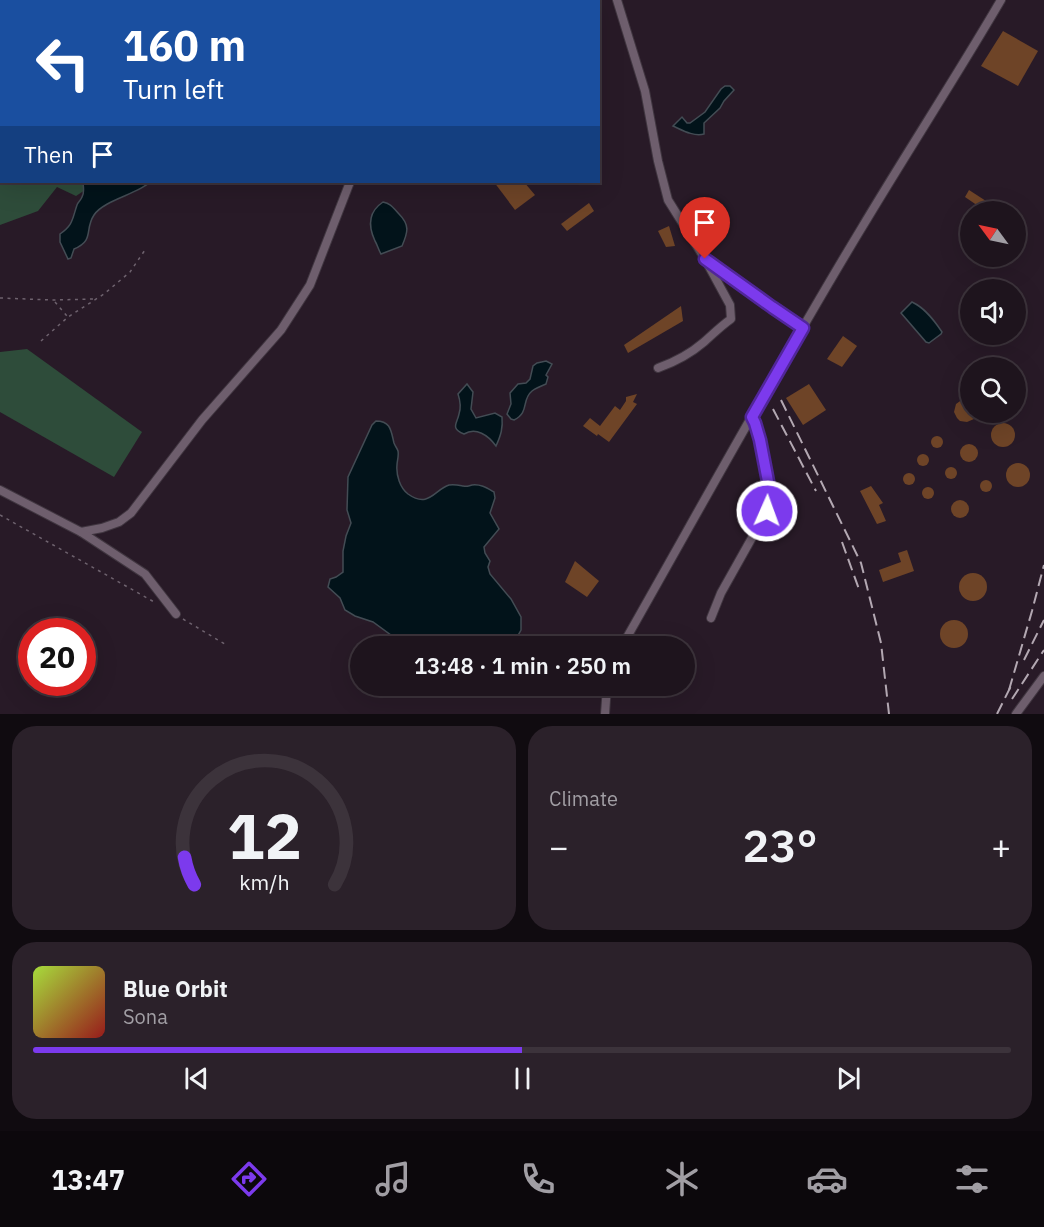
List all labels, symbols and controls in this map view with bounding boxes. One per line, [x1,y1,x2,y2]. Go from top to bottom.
text: 160 m [123,18,246,73]
icon: left [24,24,102,102]
text: Turn left [123,71,224,106]
icon: arrive [86,138,119,171]
text: Then [24,140,74,169]
pin [679,197,730,259]
north arrow [960,201,1026,267]
map controls [960,201,1026,423]
icon: arrive [688,206,721,239]
button: sound [960,279,1026,345]
button: search [960,357,1026,423]
position arrow [735,479,799,543]
speed limit sign: 20 [18,618,96,696]
text: 13:48 · 1 min · 250 m [414,651,631,680]
text: Climate [549,785,618,812]
text: 12 [227,795,301,876]
text: 23° [742,816,818,874]
text: − [549,825,569,868]
text: + [991,825,1011,868]
text: km/h [239,868,289,896]
text: Blue Orbit [123,974,228,1003]
text: Sona [123,1003,168,1030]
icon: previous [180,1062,213,1095]
icon: pause [506,1062,539,1095]
icon: next [832,1062,865,1095]
icon: directions [228,1158,270,1200]
icon: music [372,1158,414,1200]
icon: phone [517,1158,559,1200]
icon: climate [661,1158,703,1200]
icon: car [806,1158,848,1200]
icon: filters [951,1158,993,1200]
text: 13:47 [51,1162,125,1197]

